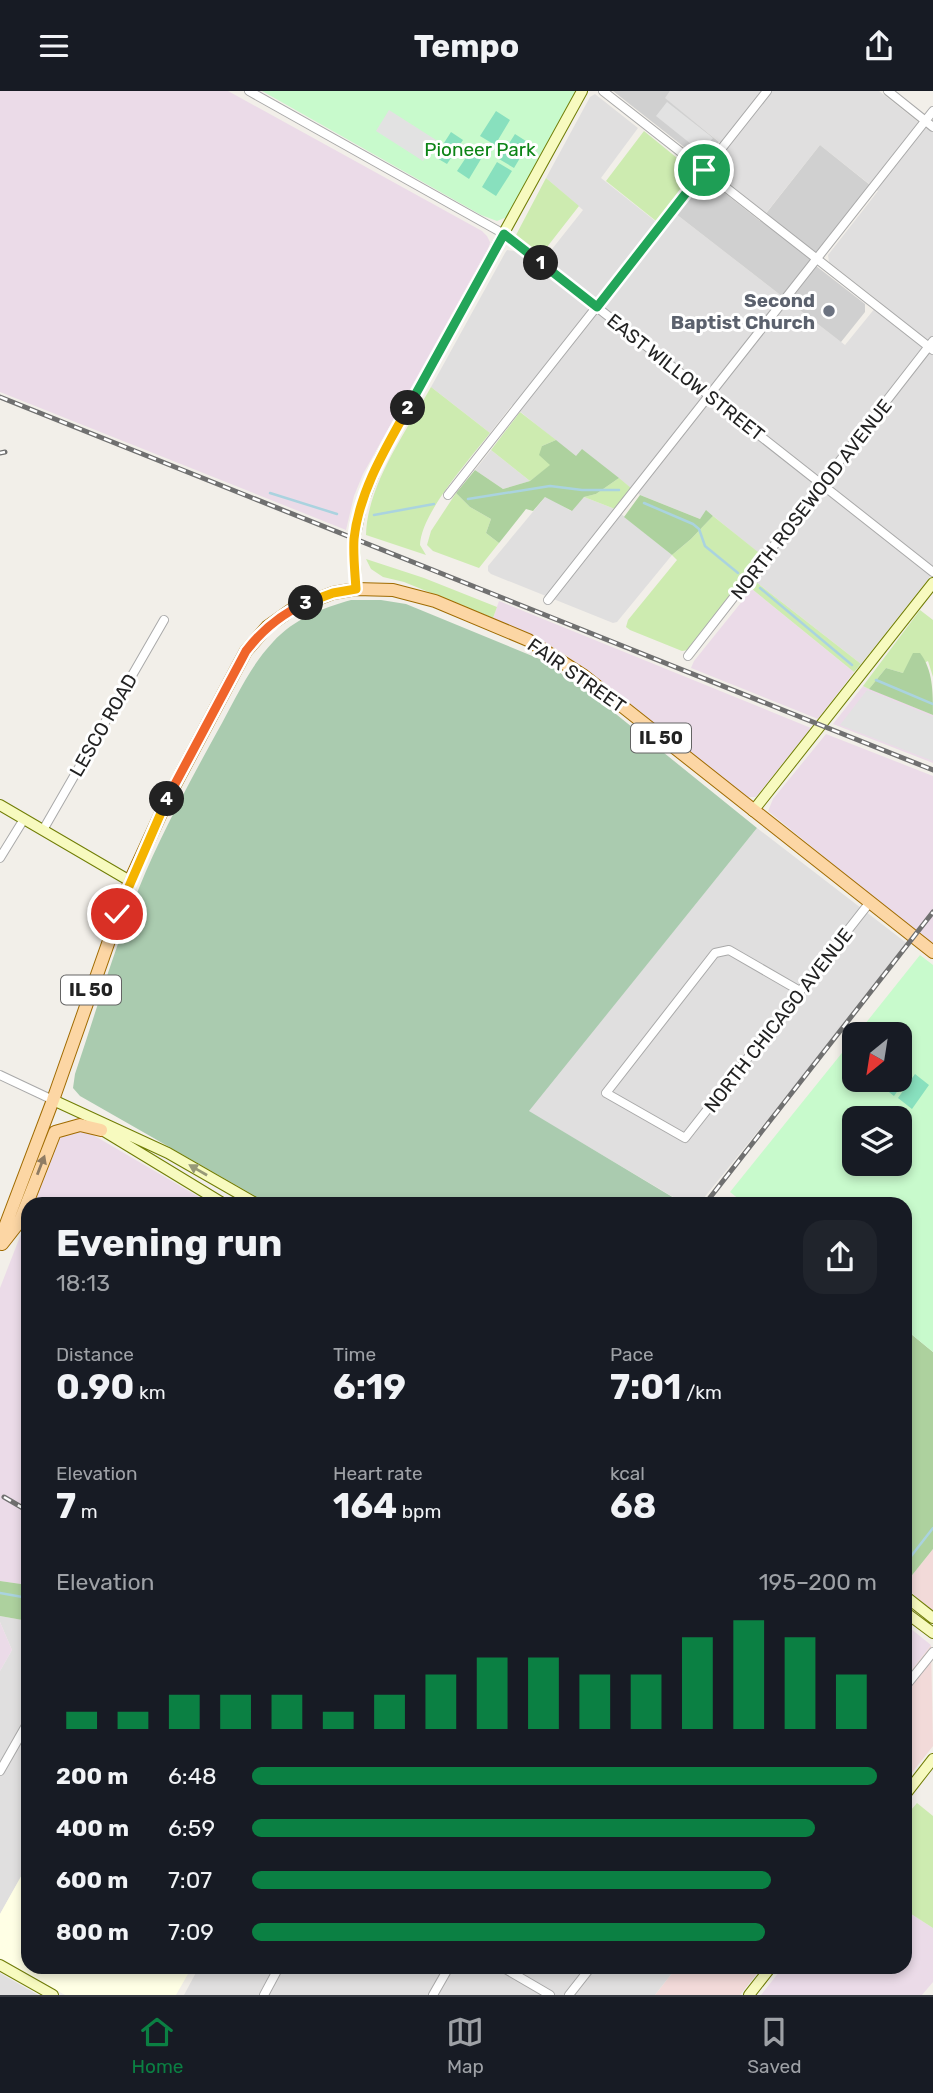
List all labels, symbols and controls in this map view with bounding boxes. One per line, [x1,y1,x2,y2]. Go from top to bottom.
icon: menu [35,27,73,65]
text: Tempo [414,27,519,65]
icon: share [860,27,898,65]
park label: Pioneer Park [424,138,536,161]
pin [674,140,734,200]
icon: arrive [685,151,723,189]
pin: 1 [524,245,558,281]
text: 1 [536,251,545,274]
place label: Second Baptist Church [671,289,815,334]
marker: Second Baptist Church [821,303,837,319]
street label: EAST WILLOW STREET [602,309,769,446]
pin: 2 [390,391,426,425]
street label: NORTH ROSEWOOD AVENUE [726,395,897,604]
text: 2 [401,396,414,419]
pin: 3 [288,585,324,621]
text: 3 [299,591,312,614]
street label: FAIR STREET [523,633,630,718]
street label: LESCO ROAD [65,670,142,781]
road number: IL 50 [631,723,691,753]
pin: 4 [150,781,184,817]
text: 4 [160,787,173,810]
pin [87,884,147,944]
icon: check [98,895,136,933]
street label: NORTH CHICAGO AVENUE [699,923,858,1117]
road number: IL 50 [61,975,121,1005]
north arrow [842,1022,912,1092]
map controls [842,1022,912,1176]
button: layers [842,1106,912,1176]
one-way arrow [36,1155,47,1176]
one-way arrow [188,1164,208,1176]
text: Evening run [56,1220,282,1266]
button: share [803,1220,877,1294]
text: 18:13 [56,1269,110,1297]
text: Distance [56,1343,134,1366]
text: Time [333,1343,376,1366]
text: Pace [610,1343,654,1366]
text: 0.90 [56,1366,134,1408]
text: 6:19 [333,1366,406,1408]
text: 7:01 [610,1366,681,1408]
text: km [134,1381,166,1404]
text: /km [681,1381,722,1404]
text: Elevation [56,1462,137,1485]
text: Heart rate [333,1462,423,1485]
text: kcal [610,1462,645,1485]
text: 7 [56,1485,76,1527]
text: 164 [333,1485,397,1527]
text: 68 [610,1485,656,1527]
text: m [76,1500,98,1523]
text: bpm [397,1500,441,1523]
text: Elevation [56,1568,155,1596]
text: 195–200 m [759,1568,877,1596]
text: 200 m [56,1762,128,1790]
text: 6:48 [168,1762,217,1790]
text: 400 m [56,1814,129,1842]
text: 6:59 [168,1814,215,1842]
text: 600 m [56,1866,128,1894]
text: 7:07 [168,1866,212,1894]
text: 800 m [56,1918,129,1946]
text: 7:09 [168,1918,214,1946]
tab: Home [131,2013,183,2078]
tab: Map [446,2013,484,2078]
tab: Saved [747,2013,802,2078]

